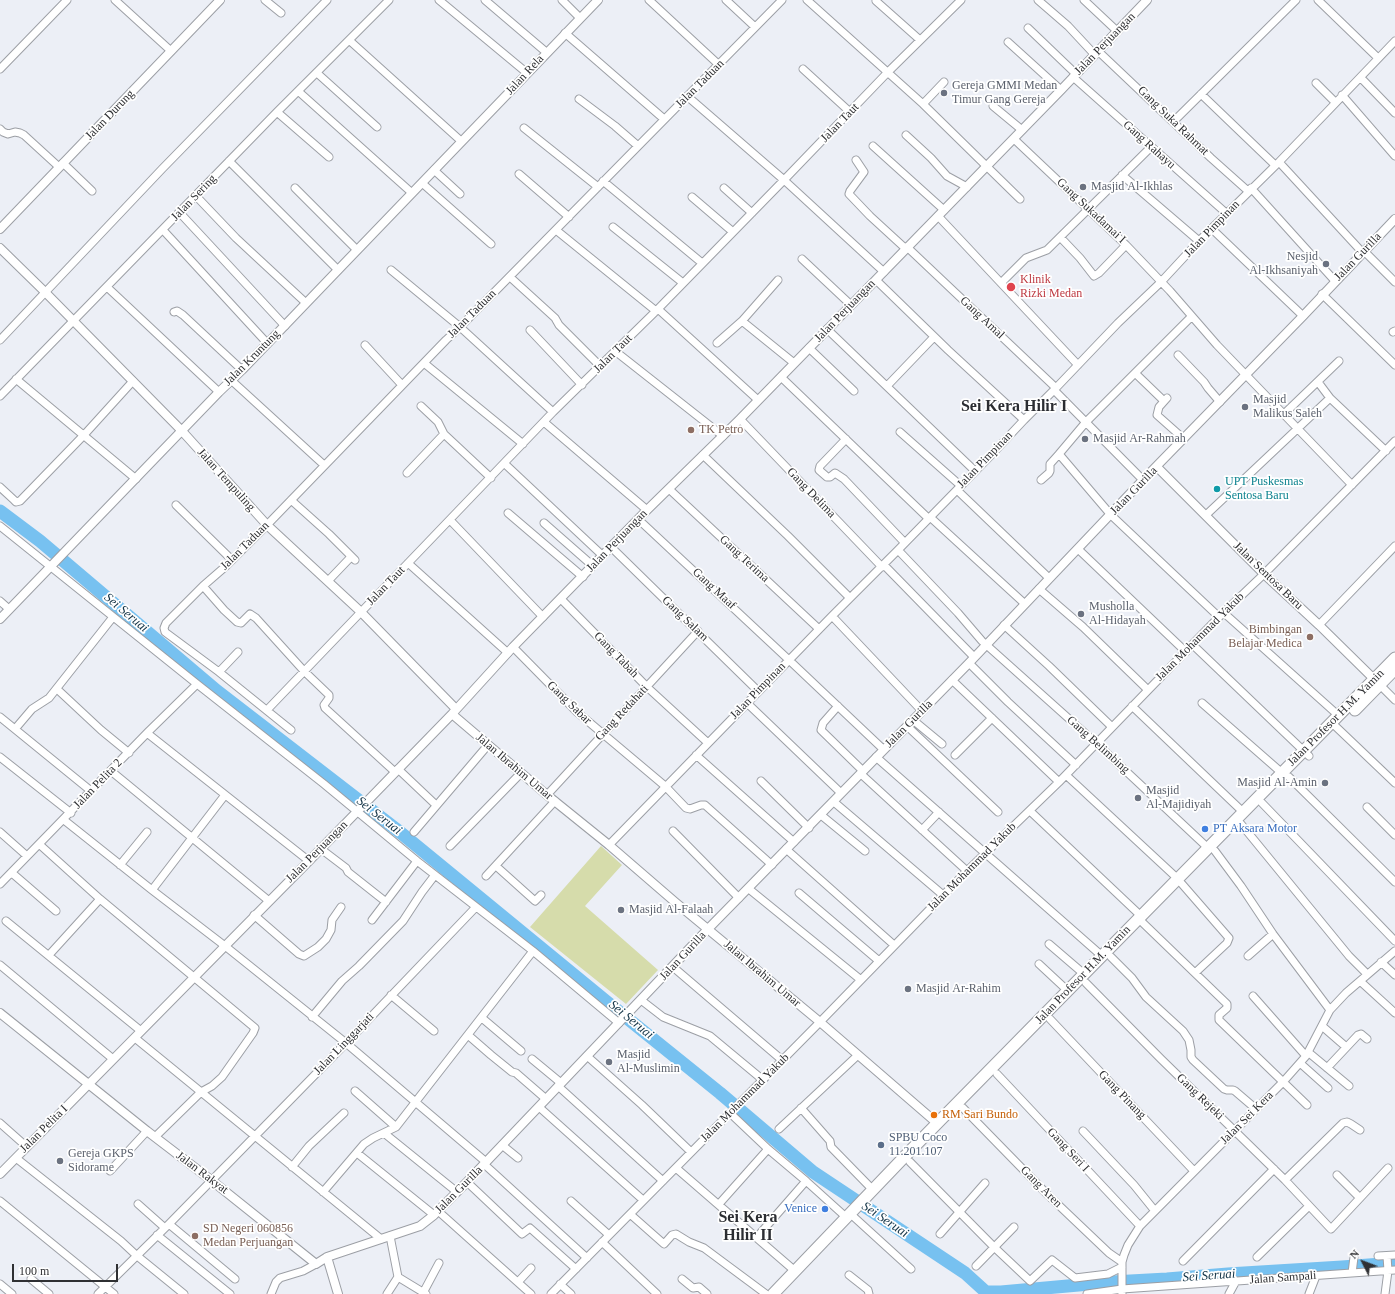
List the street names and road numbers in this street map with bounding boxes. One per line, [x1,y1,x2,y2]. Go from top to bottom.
street label: Jalan Perjuangan [1071,10,1139,78]
street label: Jalan Rela [503,52,547,98]
street label: Jalan Taduan [673,57,727,111]
street label: Gang Suka Rahmat [1134,83,1212,159]
street label: Jalan Durung [82,87,138,143]
street label: Jalan Taut [818,100,862,146]
street label: Gang Rahayu [1120,118,1178,172]
street label: Jalan Sering [168,172,220,224]
street label: Gang Sukadamai I [1053,175,1129,247]
street label: Jalan Pimpinan [1181,198,1243,260]
street label: Jalan Gurilla [1331,230,1385,284]
street label: Jalan Perjuangan [811,277,879,345]
street label: Jalan Taduan [445,287,499,341]
street label: Gang Amal [957,294,1007,342]
street label: Jalan Kruntung [221,327,283,389]
street label: Jalan Taut [591,332,635,376]
street label: Jalan Pimpinan [954,429,1016,491]
street label: Jalan Tempuling [194,446,258,514]
street label: Jalan Gurilla [1107,464,1161,518]
street label: Gang Delima [783,465,839,521]
street label: Jalan Perjuangan [583,507,651,575]
street label: Jalan Taduan [218,519,272,573]
street label: Gang Terima [716,532,772,586]
street label: Jalan Sentosa Baru [1230,539,1306,613]
street label: Jalan Taut [364,563,408,609]
street label: Gang Maaf [689,565,739,613]
street label: Jalan Mohammad Yakub [1153,590,1247,684]
street label: Gang Salam [659,593,711,645]
street label: Gang Tabah [591,629,641,681]
street label: Jalan Pimpinan [727,660,789,722]
street label: Jalan Profesor H.M. Yamin [1285,667,1387,769]
street label: Gang Sabar [544,678,594,728]
street label: Gang Redahati [592,682,652,744]
street label: Jalan Gurilla [882,697,936,751]
street label: Gang Belimbing [1064,713,1132,777]
street label: Jalan Ibrahim Umar [473,731,555,803]
street label: Jalan Pelita 2 [71,756,125,812]
street label: Jalan Perjuangan [283,818,351,886]
street label: Jalan Mohammad Yakub [925,820,1019,914]
street label: Jalan Profesor H.M. Yamin [1032,923,1134,1027]
street label: Jalan Gurilla [657,929,709,983]
street label: Jalan Ibrahim Umar [721,938,803,1010]
street label: Jalan Linggarjati [311,1010,377,1078]
street label: Jalan Mohammad Yakub [698,1051,792,1145]
street label: Gang Pinang [1095,1068,1149,1122]
street label: Gang Rejeki [1173,1071,1227,1123]
street label: Jalan Sei Kera [1217,1088,1277,1148]
street label: Jalan Pelita I [17,1102,71,1156]
street label: Gang Seri I [1044,1125,1092,1175]
street label: Jalan Rakyat [173,1149,231,1197]
street label: Jalan Gurilla [432,1163,486,1217]
street label: Gang Aren [1017,1163,1065,1211]
street label: Jalan Sampali [1249,1268,1317,1288]

